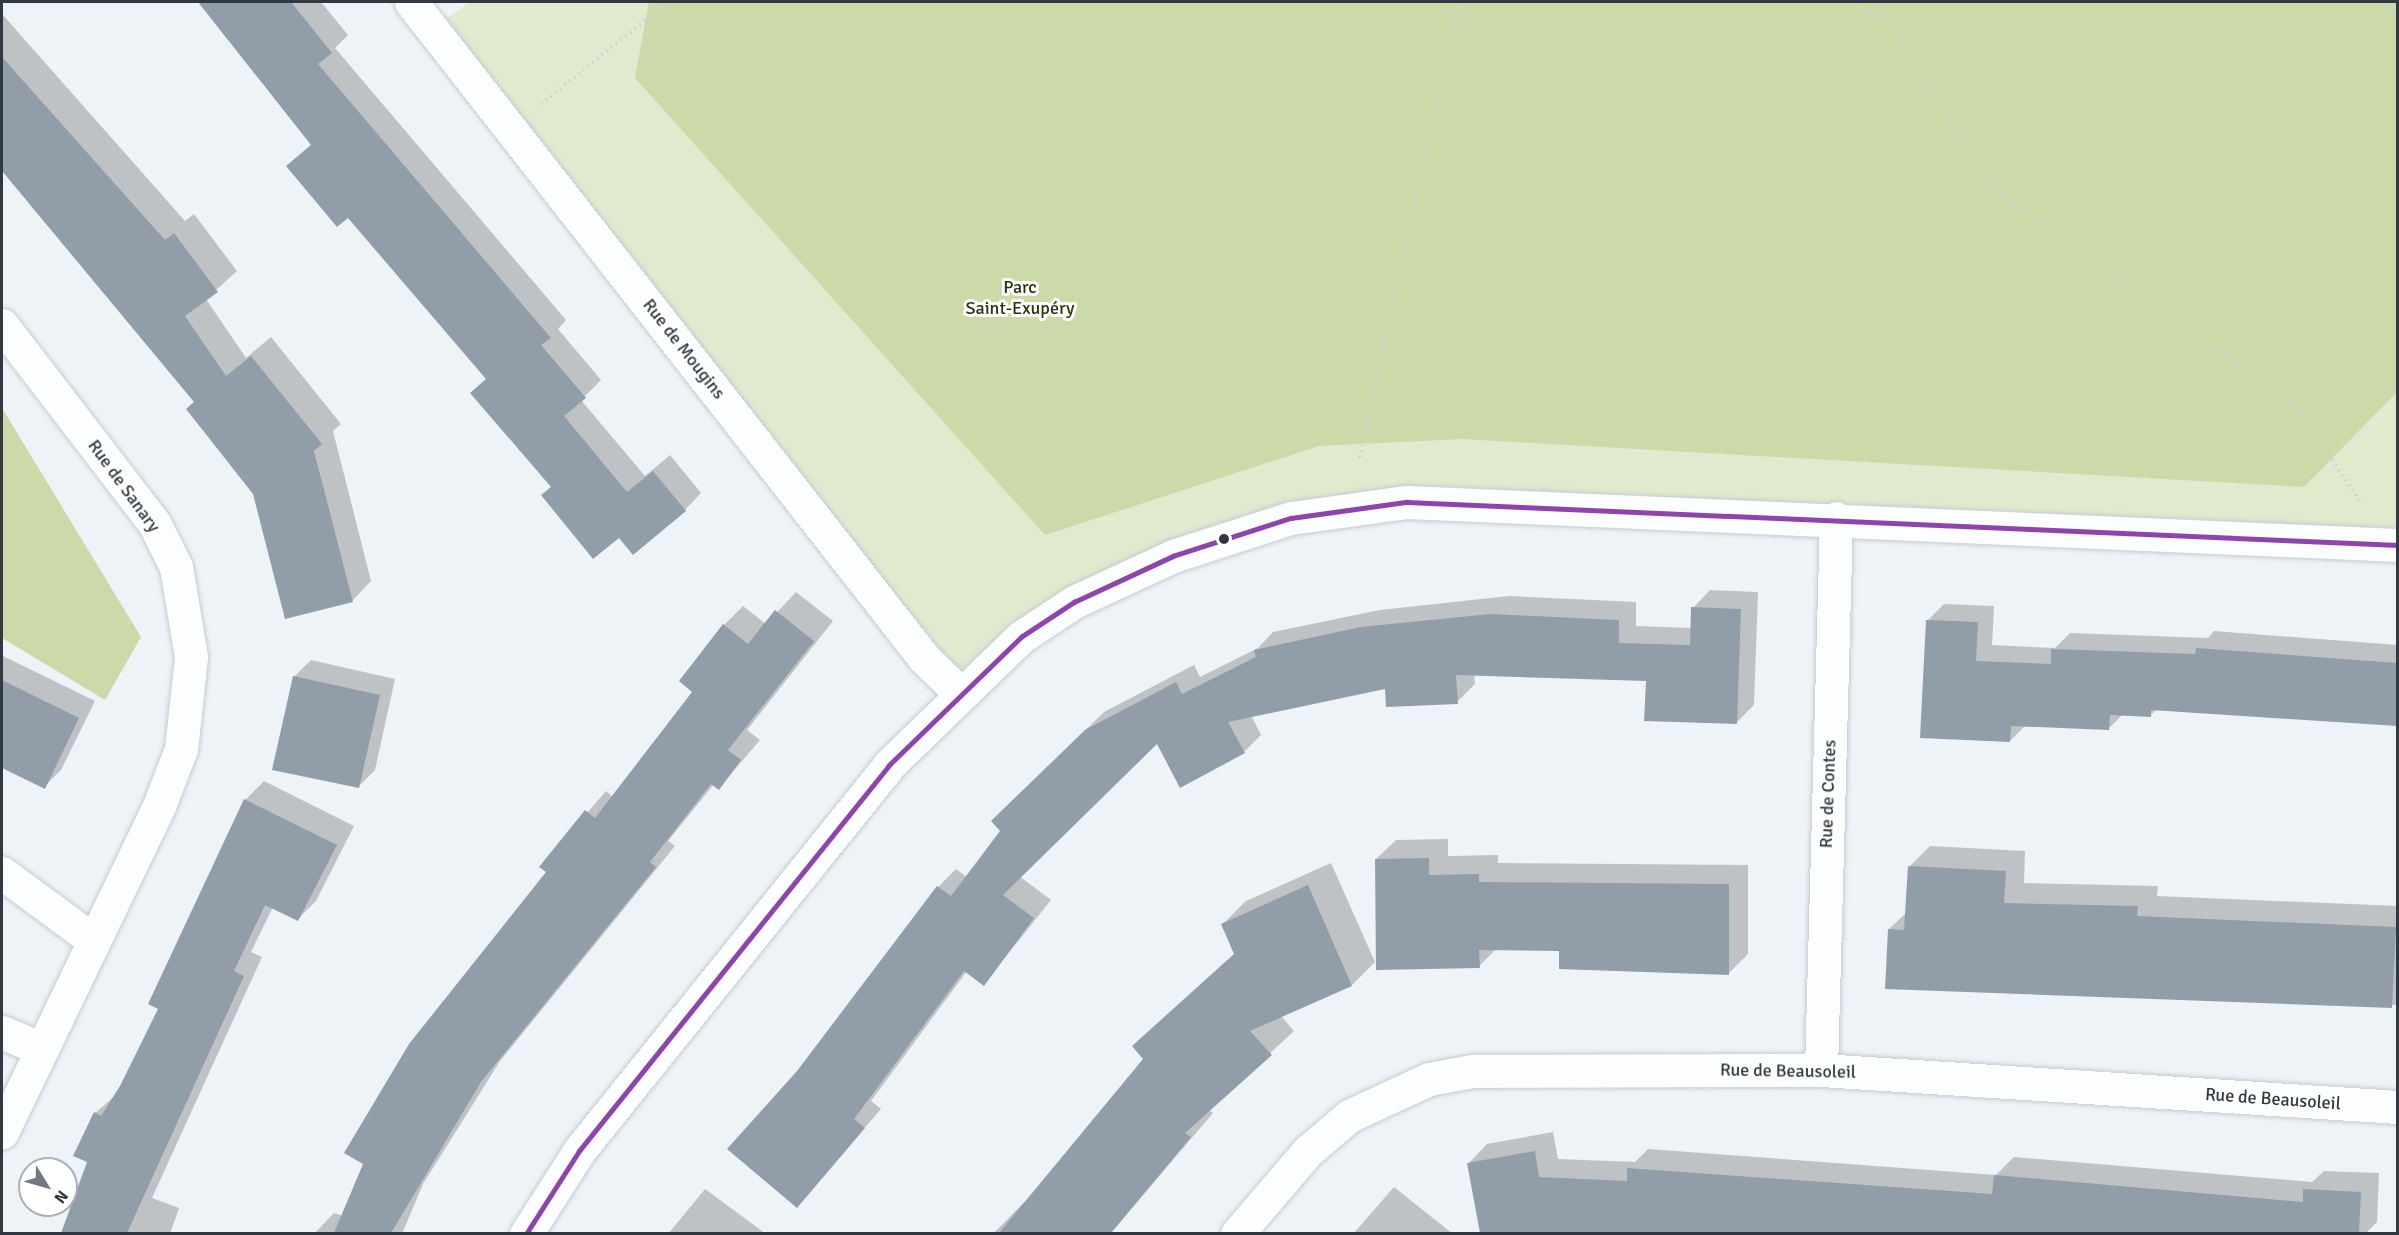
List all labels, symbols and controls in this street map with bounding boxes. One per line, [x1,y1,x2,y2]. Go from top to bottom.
park label: Parc Saint-Exupéry [966,277,1074,320]
street label: Rue de Mougins [638,294,730,404]
street label: Rue de Sanary [83,435,165,537]
unlabelled marker [1218,533,1230,545]
street label: Rue de Contes [1815,739,1841,849]
street label: Rue de Beausoleil [1720,1059,1856,1083]
street label: Rue de Beausoleil [2204,1083,2342,1115]
north arrow [18,1157,78,1217]
text: N [49,1186,72,1207]

